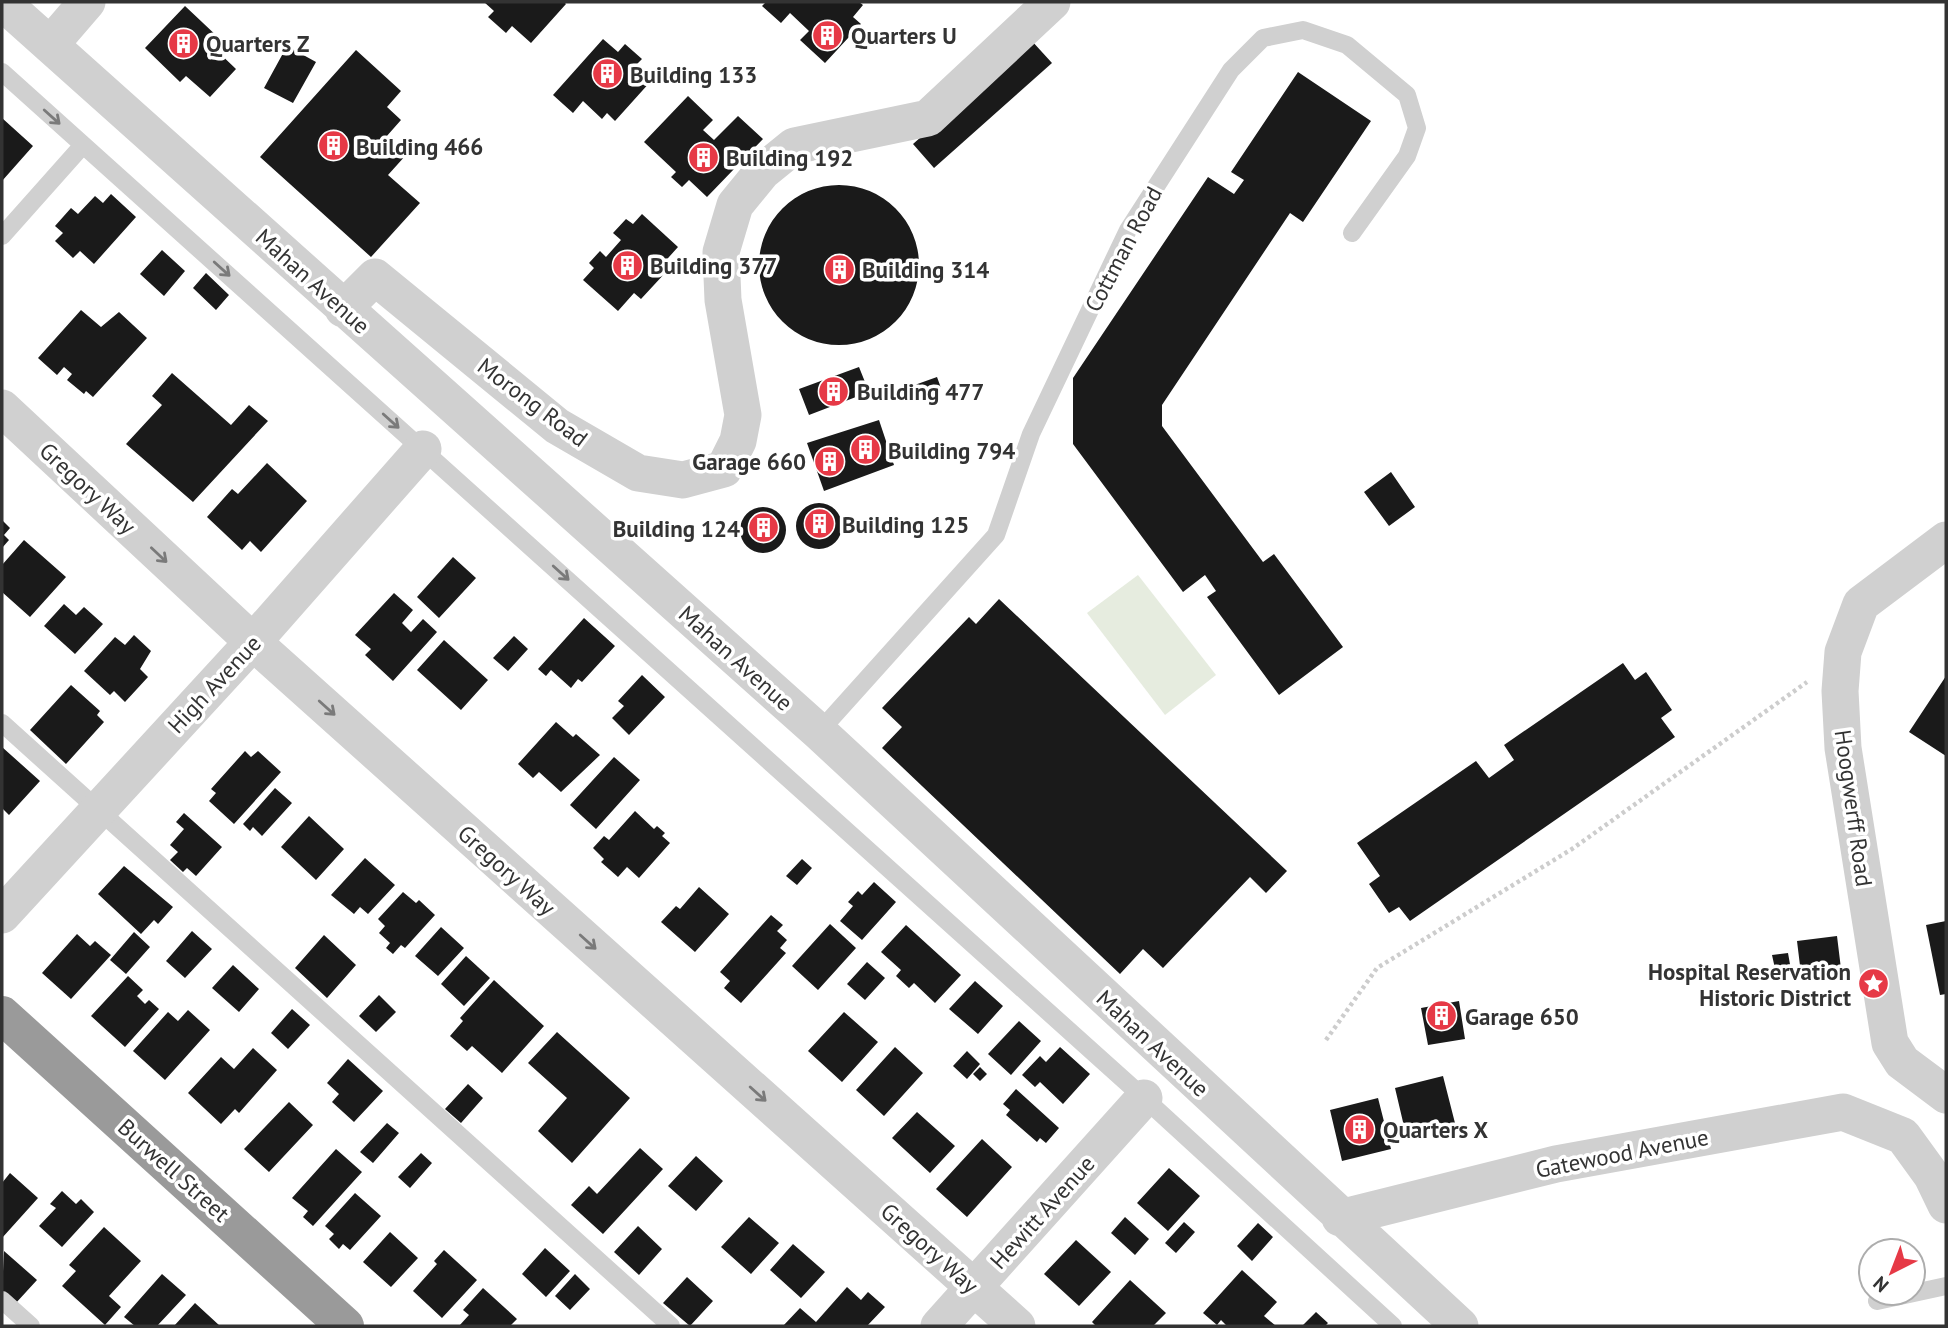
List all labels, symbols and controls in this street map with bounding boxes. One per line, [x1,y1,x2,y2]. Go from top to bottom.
building icon: Quarters U [811,18,845,52]
place label: Quarters U [851,21,957,50]
building icon: Quarters Z [166,26,200,60]
place label: Quarters Z [206,29,309,58]
building icon: Building 133 [590,57,624,91]
place label: Building 133 [630,60,757,89]
one-way arrow [43,109,61,125]
building icon: Building 466 [316,129,350,163]
place label: Building 466 [356,132,483,161]
building icon: Building 192 [686,140,720,174]
place label: Building 192 [726,143,853,172]
street label: Cottman Road [1078,181,1168,317]
street label: Mahan Avenue [250,222,376,340]
building icon: Building 377 [610,248,644,282]
place label: Building 377 [650,251,777,280]
building icon: Building 314 [822,252,856,286]
place label: Building 314 [862,255,989,284]
one-way arrow [213,261,231,277]
street label: Morong Road [472,351,594,453]
building icon: Building 477 [817,374,851,408]
place label: Building 477 [857,377,984,406]
one-way arrow [382,413,400,429]
building icon: Building 794 [848,433,882,467]
street label: Gregory Way [34,436,143,540]
place label: Building 794 [888,436,1015,465]
building icon: Garage 660 [812,444,846,478]
place label: Garage 660 [692,447,806,476]
building icon: Building 125 [802,507,836,541]
place label: Building 125 [842,510,969,539]
building icon: Building 124 [746,511,780,545]
place label: Building 124 [613,514,740,543]
one-way arrow [150,547,167,564]
one-way arrow [551,565,569,581]
street label: Mahan Avenue [673,599,799,717]
street label: High Avenue [161,629,267,739]
one-way arrow [318,700,335,717]
street label: Hoogwerff Road [1829,728,1879,888]
street label: Gregory Way [452,819,562,922]
one-way arrow [579,934,597,950]
place label: Hospital Reservation Historic District [1648,957,1851,1012]
place icon: Hospital Reservation Historic District [1857,967,1891,1001]
street label: Mahan Avenue [1091,983,1215,1103]
building icon: Garage 650 [1425,999,1459,1033]
place label: Garage 650 [1465,1002,1579,1031]
one-way arrow [748,1085,766,1101]
street label: Burwell Street [112,1112,236,1228]
building icon: Quarters X [1343,1112,1377,1146]
place label: Quarters X [1383,1115,1488,1144]
street label: Gatewood Avenue [1533,1122,1711,1184]
street label: Hewitt Avenue [983,1149,1101,1275]
street label: Gregory Way [875,1197,985,1300]
north arrow [1857,1237,1927,1307]
text: N [1868,1272,1893,1298]

